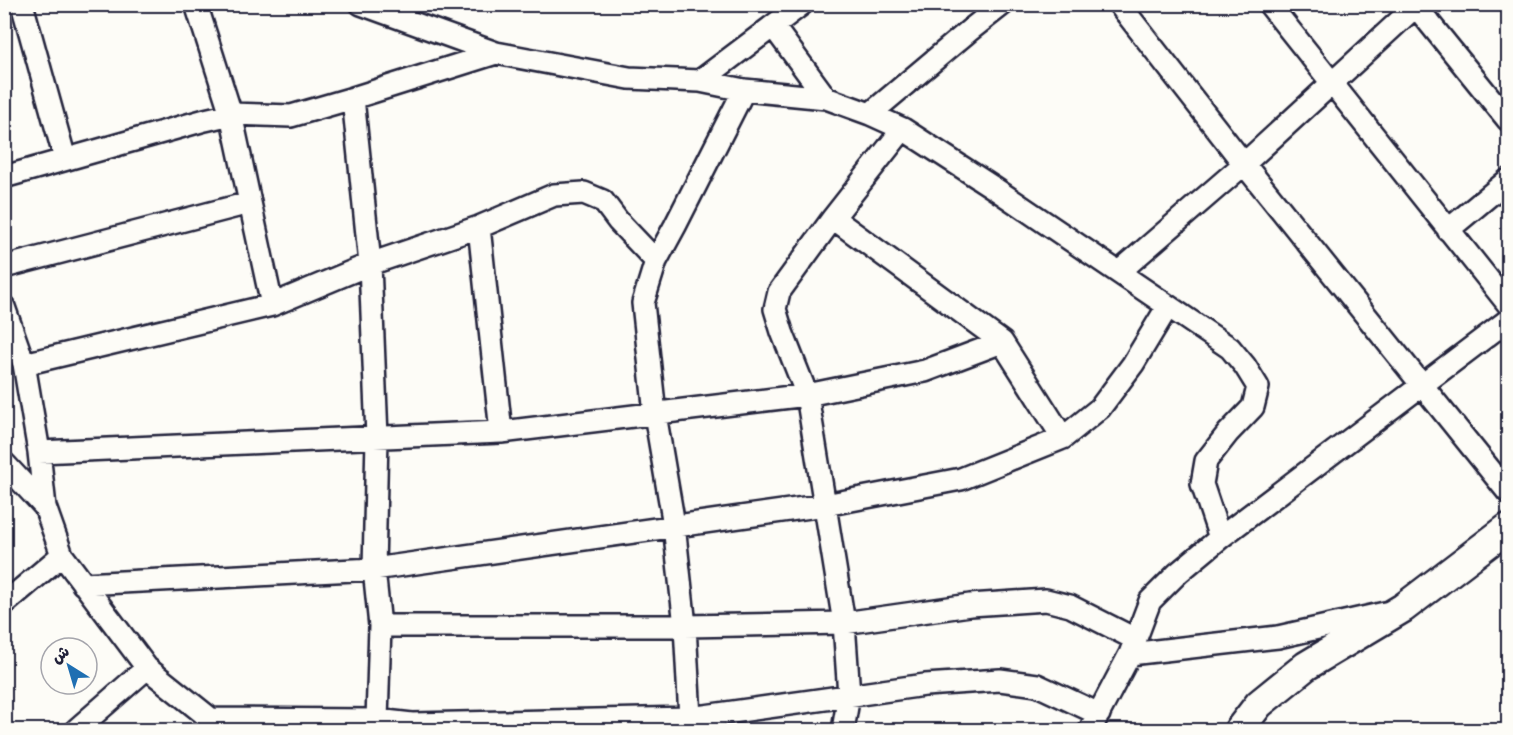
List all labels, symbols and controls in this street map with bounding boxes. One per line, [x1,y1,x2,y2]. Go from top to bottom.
north arrow [39,636,99,696]
text: ش [47,641,75,671]

